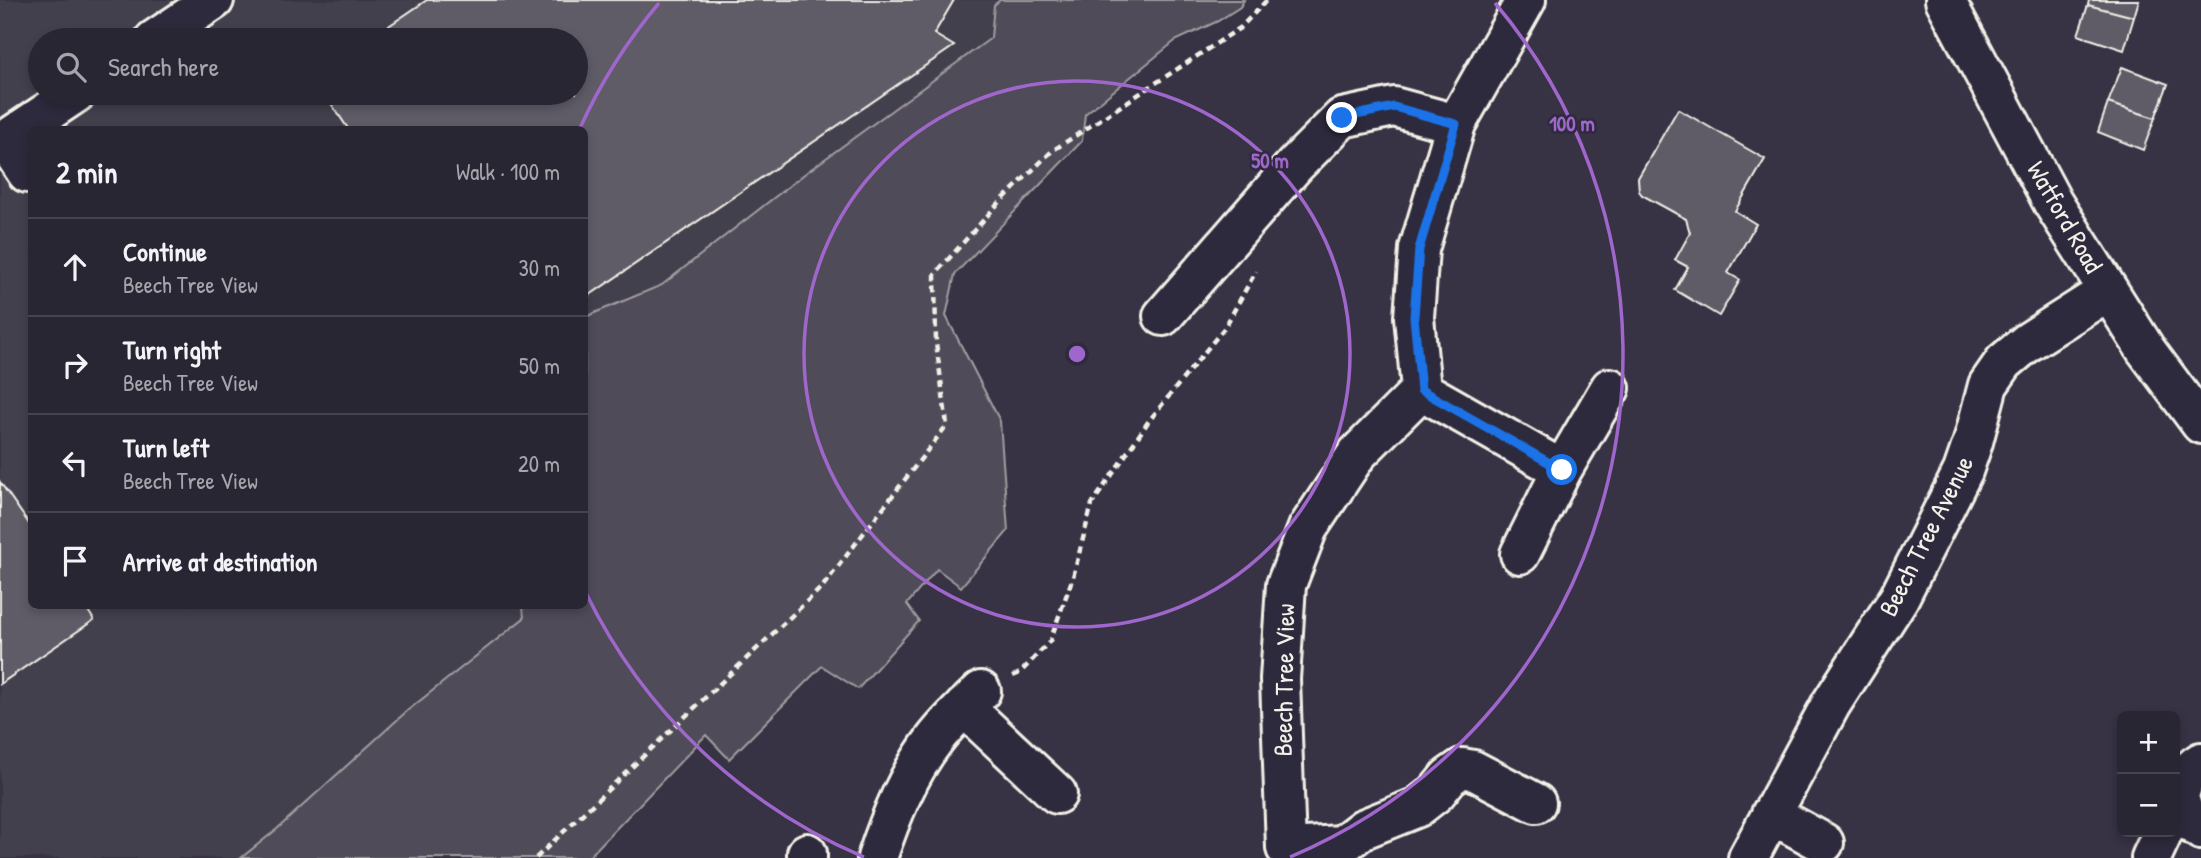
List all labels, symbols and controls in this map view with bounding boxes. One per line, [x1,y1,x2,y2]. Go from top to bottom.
search box [28,28,588,105]
icon: search [52,48,90,86]
text: Search here [108,49,219,84]
route end [1326,102,1357,133]
text: 100 m [1549,109,1595,138]
text: 50 m [1251,146,1289,175]
text: 2 min [56,152,118,192]
street label: Watford Road [2019,154,2112,279]
text: Walk · 100 m [456,156,560,187]
text: Continue [123,234,207,269]
icon: ahead [56,248,94,286]
text: 30 m [518,252,560,283]
text: Beech Tree View [123,269,258,300]
text: Turn right [123,332,221,367]
centre of rings [1065,342,1089,366]
icon: right [56,346,94,384]
text: 50 m [519,350,560,381]
text: Beech Tree View [123,367,258,398]
text: Turn left [123,430,209,465]
icon: left [56,444,94,482]
text: 20 m [518,448,560,479]
street label: Beech Tree Avenue [1870,450,1981,622]
route start [1546,454,1577,485]
text: Beech Tree View [123,465,258,496]
icon: arrive [56,542,94,580]
text: Arrive at destination [123,544,318,579]
street label: Beech Tree View [1265,603,1302,757]
map controls [2117,711,2180,837]
button: + [2117,711,2180,774]
button: − [2117,774,2180,837]

